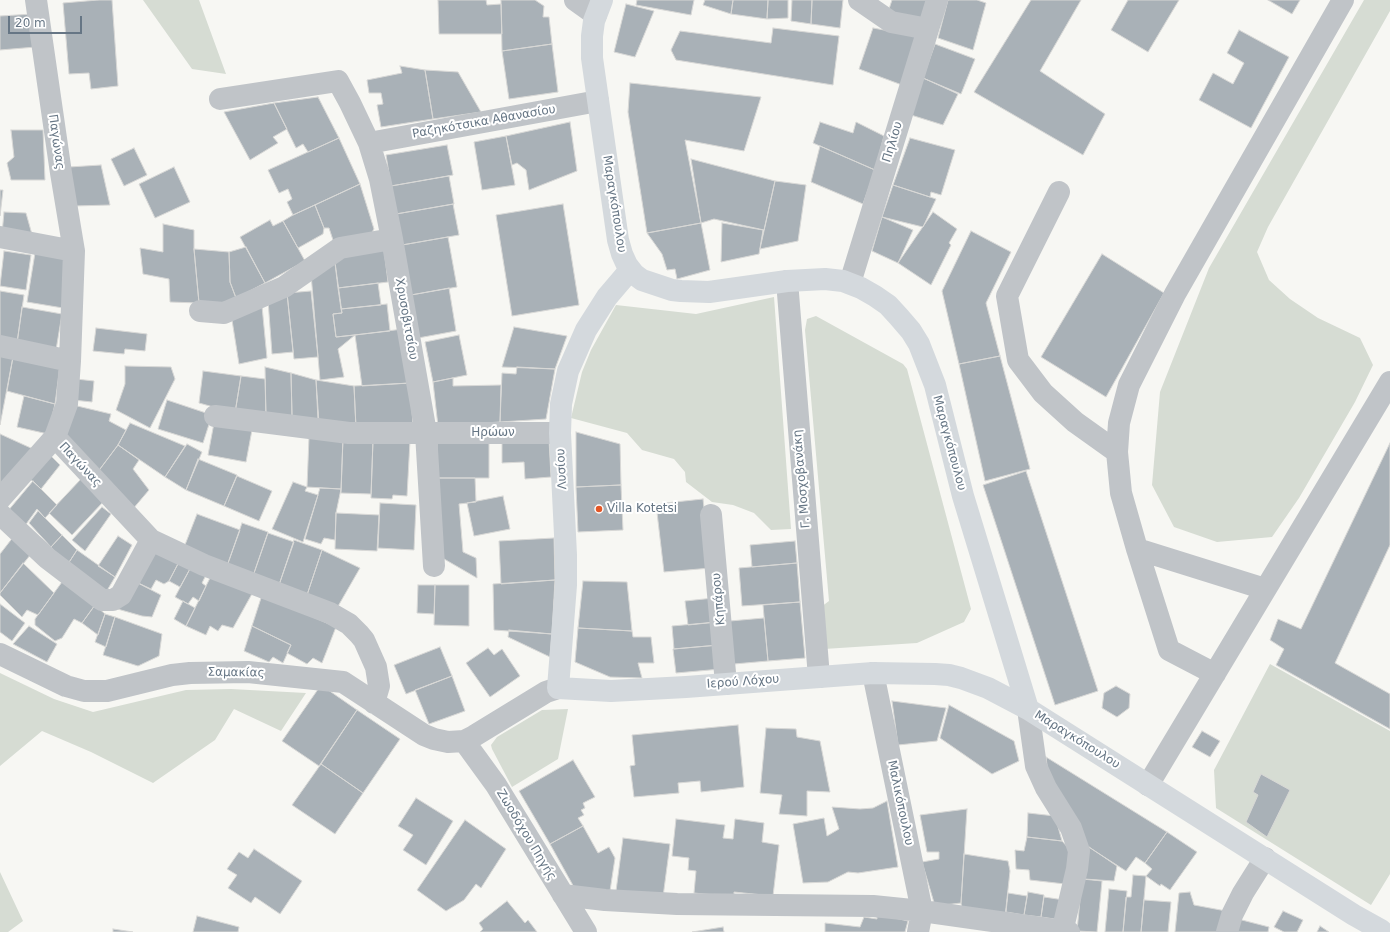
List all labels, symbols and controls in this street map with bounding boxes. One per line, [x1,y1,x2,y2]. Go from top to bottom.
scale bar [10,8,84,34]
text: 20 m [15,16,46,30]
street label: Ραζηκότσικα Αθανασίου [411,102,557,142]
street label: Παγώνας [45,113,67,171]
street label: Πηλίου [880,120,906,164]
street label: Μαραγκόπουλου [599,154,629,254]
street label: Χρυσοβιτσίου [392,277,420,361]
street label: Μαραγκόπουλου [929,394,969,492]
street label: Ηρώων [471,426,515,440]
street label: Γ. Μοσχοβανάκη [791,429,813,529]
street label: Παγώνας [56,440,104,490]
street label: Λυσίου [554,448,570,490]
place label: Villa Kotetsi [607,502,677,516]
marker: Villa Kotetsi [594,504,604,514]
street label: Κηπάρου [710,572,728,626]
street label: Σαμακίας [207,665,265,681]
street label: Ιερού Λόχου [706,672,780,692]
street label: Μαραγκόπουλου [1032,708,1122,772]
street label: Μαλικόπουλου [884,759,916,847]
street label: Ζωοδόχου Πηγής [493,787,559,883]

